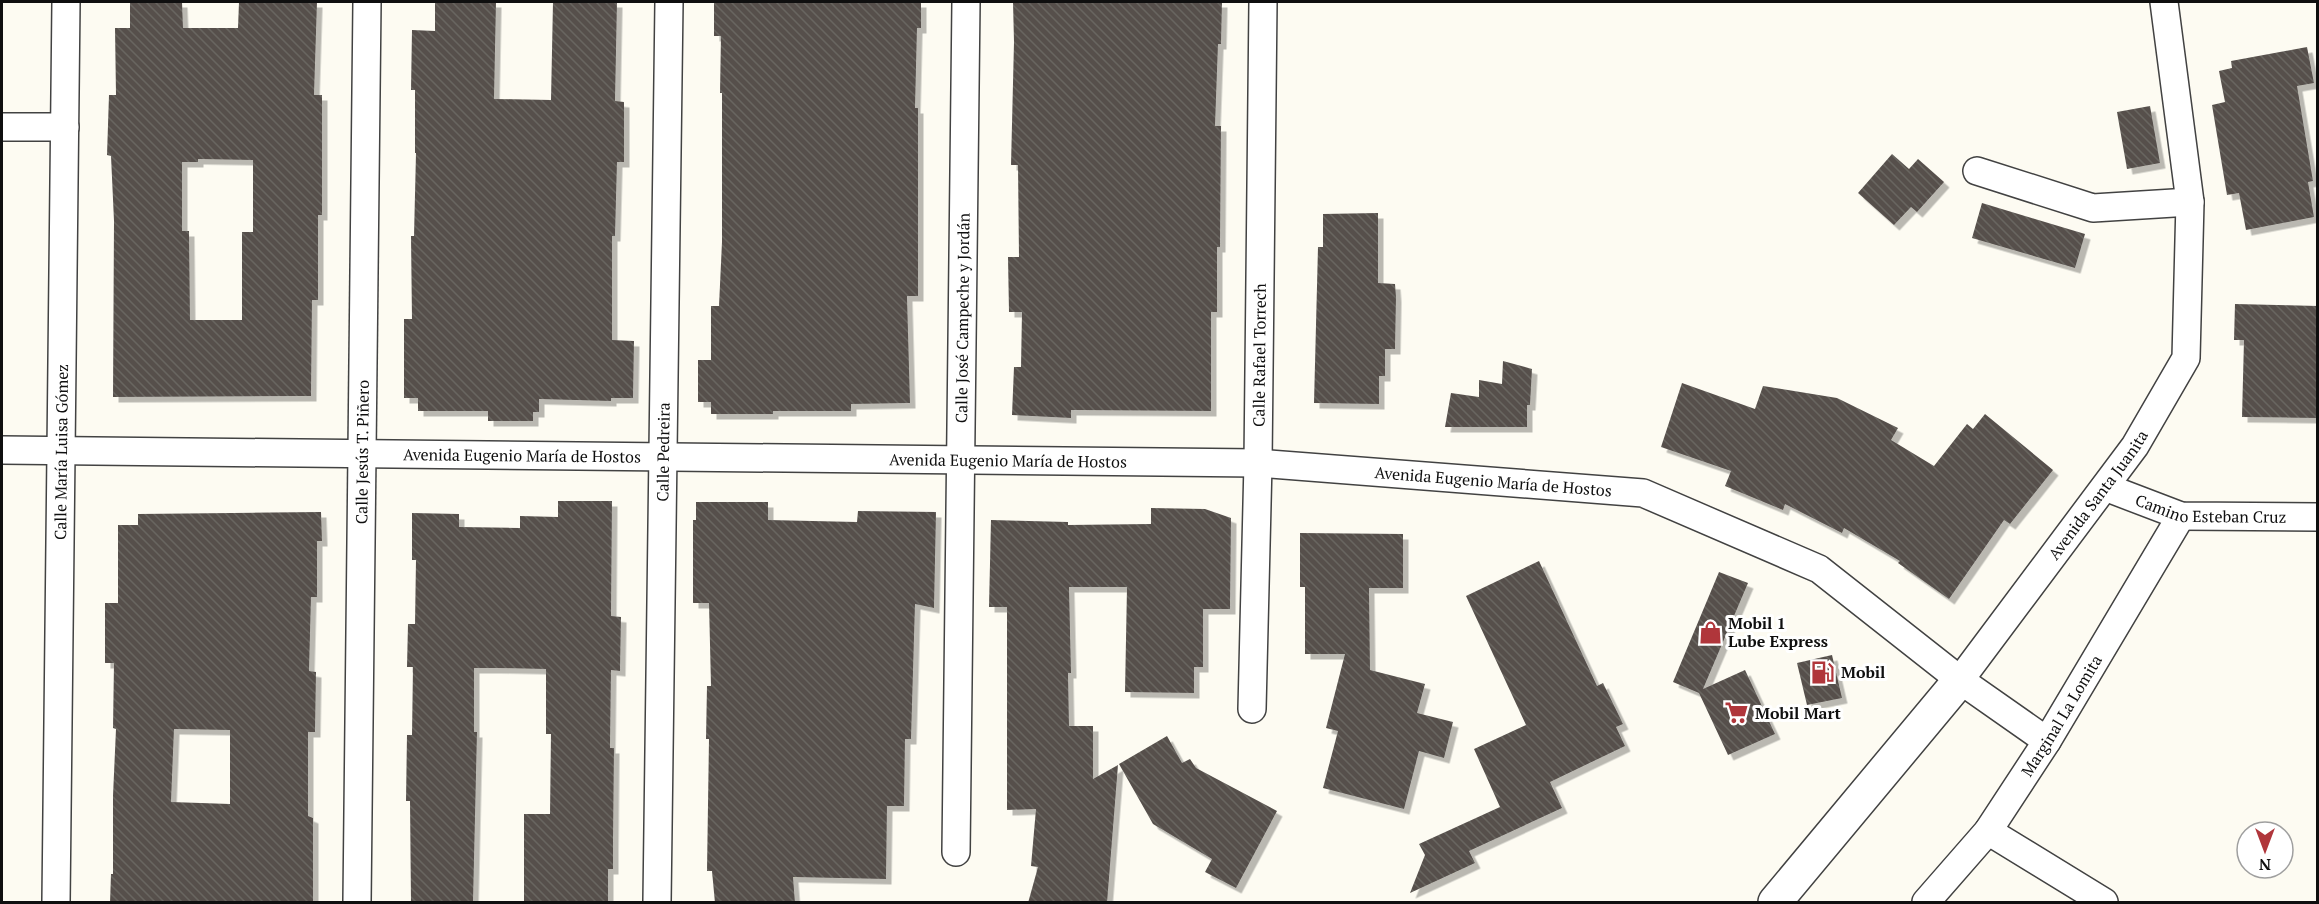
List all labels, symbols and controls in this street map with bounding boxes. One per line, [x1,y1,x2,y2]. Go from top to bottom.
street label: Calle José Campeche y Jordán [950,212,975,423]
street label: Calle Rafael Torrech [1247,283,1271,427]
street label: Calle María Luisa Gómez [49,364,73,540]
street label: Calle Jesús T. Piñero [350,380,374,524]
street label: Calle Pedreira [651,402,675,502]
street label: Avenida Santa Juanita [2043,426,2153,564]
street label: Avenida Eugenio María de Hostos [403,443,641,468]
street label: Avenida Eugenio María de Hostos [889,448,1127,473]
street label: Avenida Eugenio María de Hostos [1374,461,1613,502]
street label: Camino Esteban Cruz [2132,489,2286,528]
place label: Mobil 1 Lube Express [1728,612,1828,652]
shop icon: Mobil 1 Lube Express [1697,619,1723,645]
street label: Marginal La Lomita [2016,651,2107,781]
fuel station icon: Mobil [1810,659,1836,685]
place label: Mobil [1841,661,1885,683]
supermarket icon: Mobil Mart [1724,700,1750,726]
place label: Mobil Mart [1755,702,1841,724]
north arrow [2235,820,2295,880]
text: N [2259,854,2271,876]

